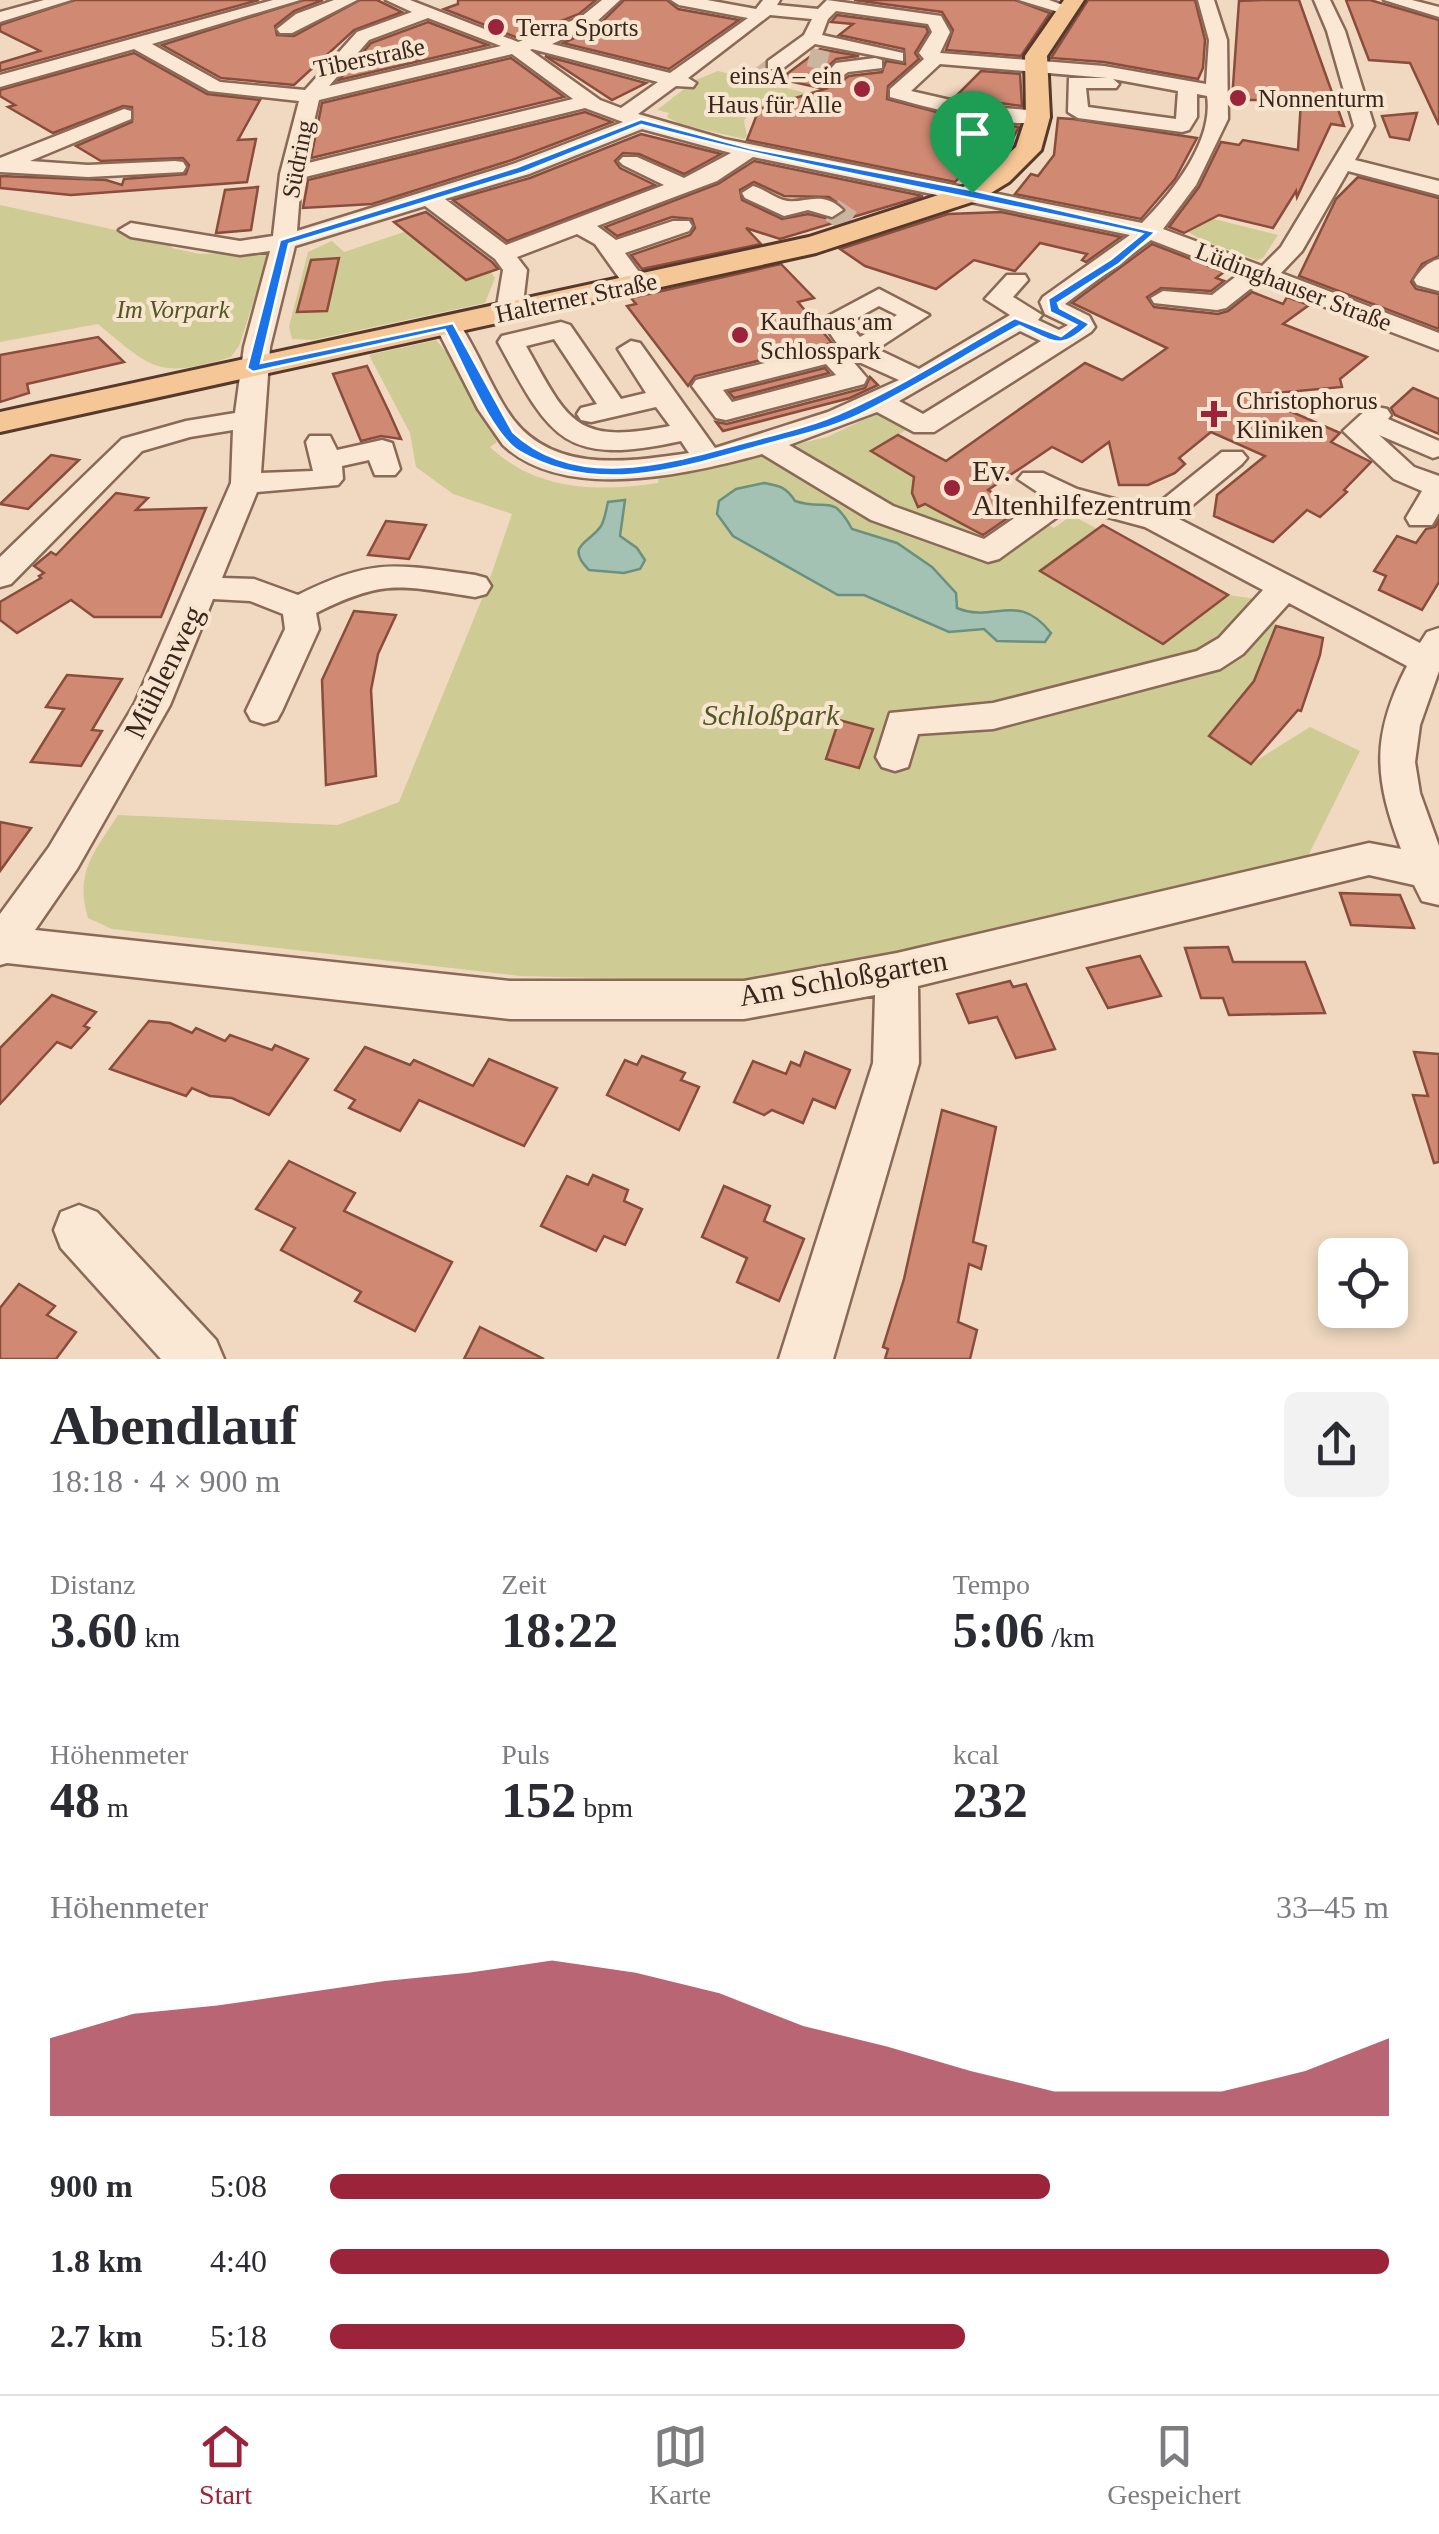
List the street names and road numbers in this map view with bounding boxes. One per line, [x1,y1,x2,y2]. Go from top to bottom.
street label: Tiberstraße [311,33,427,82]
street label: Südring [277,117,318,201]
street label: Lüdinghauser Straße [1192,237,1396,336]
street label: Halterner Straße [493,267,659,328]
street label: Mühlenweg [117,600,210,743]
street label: Am Schloßgarten [736,943,950,1012]

